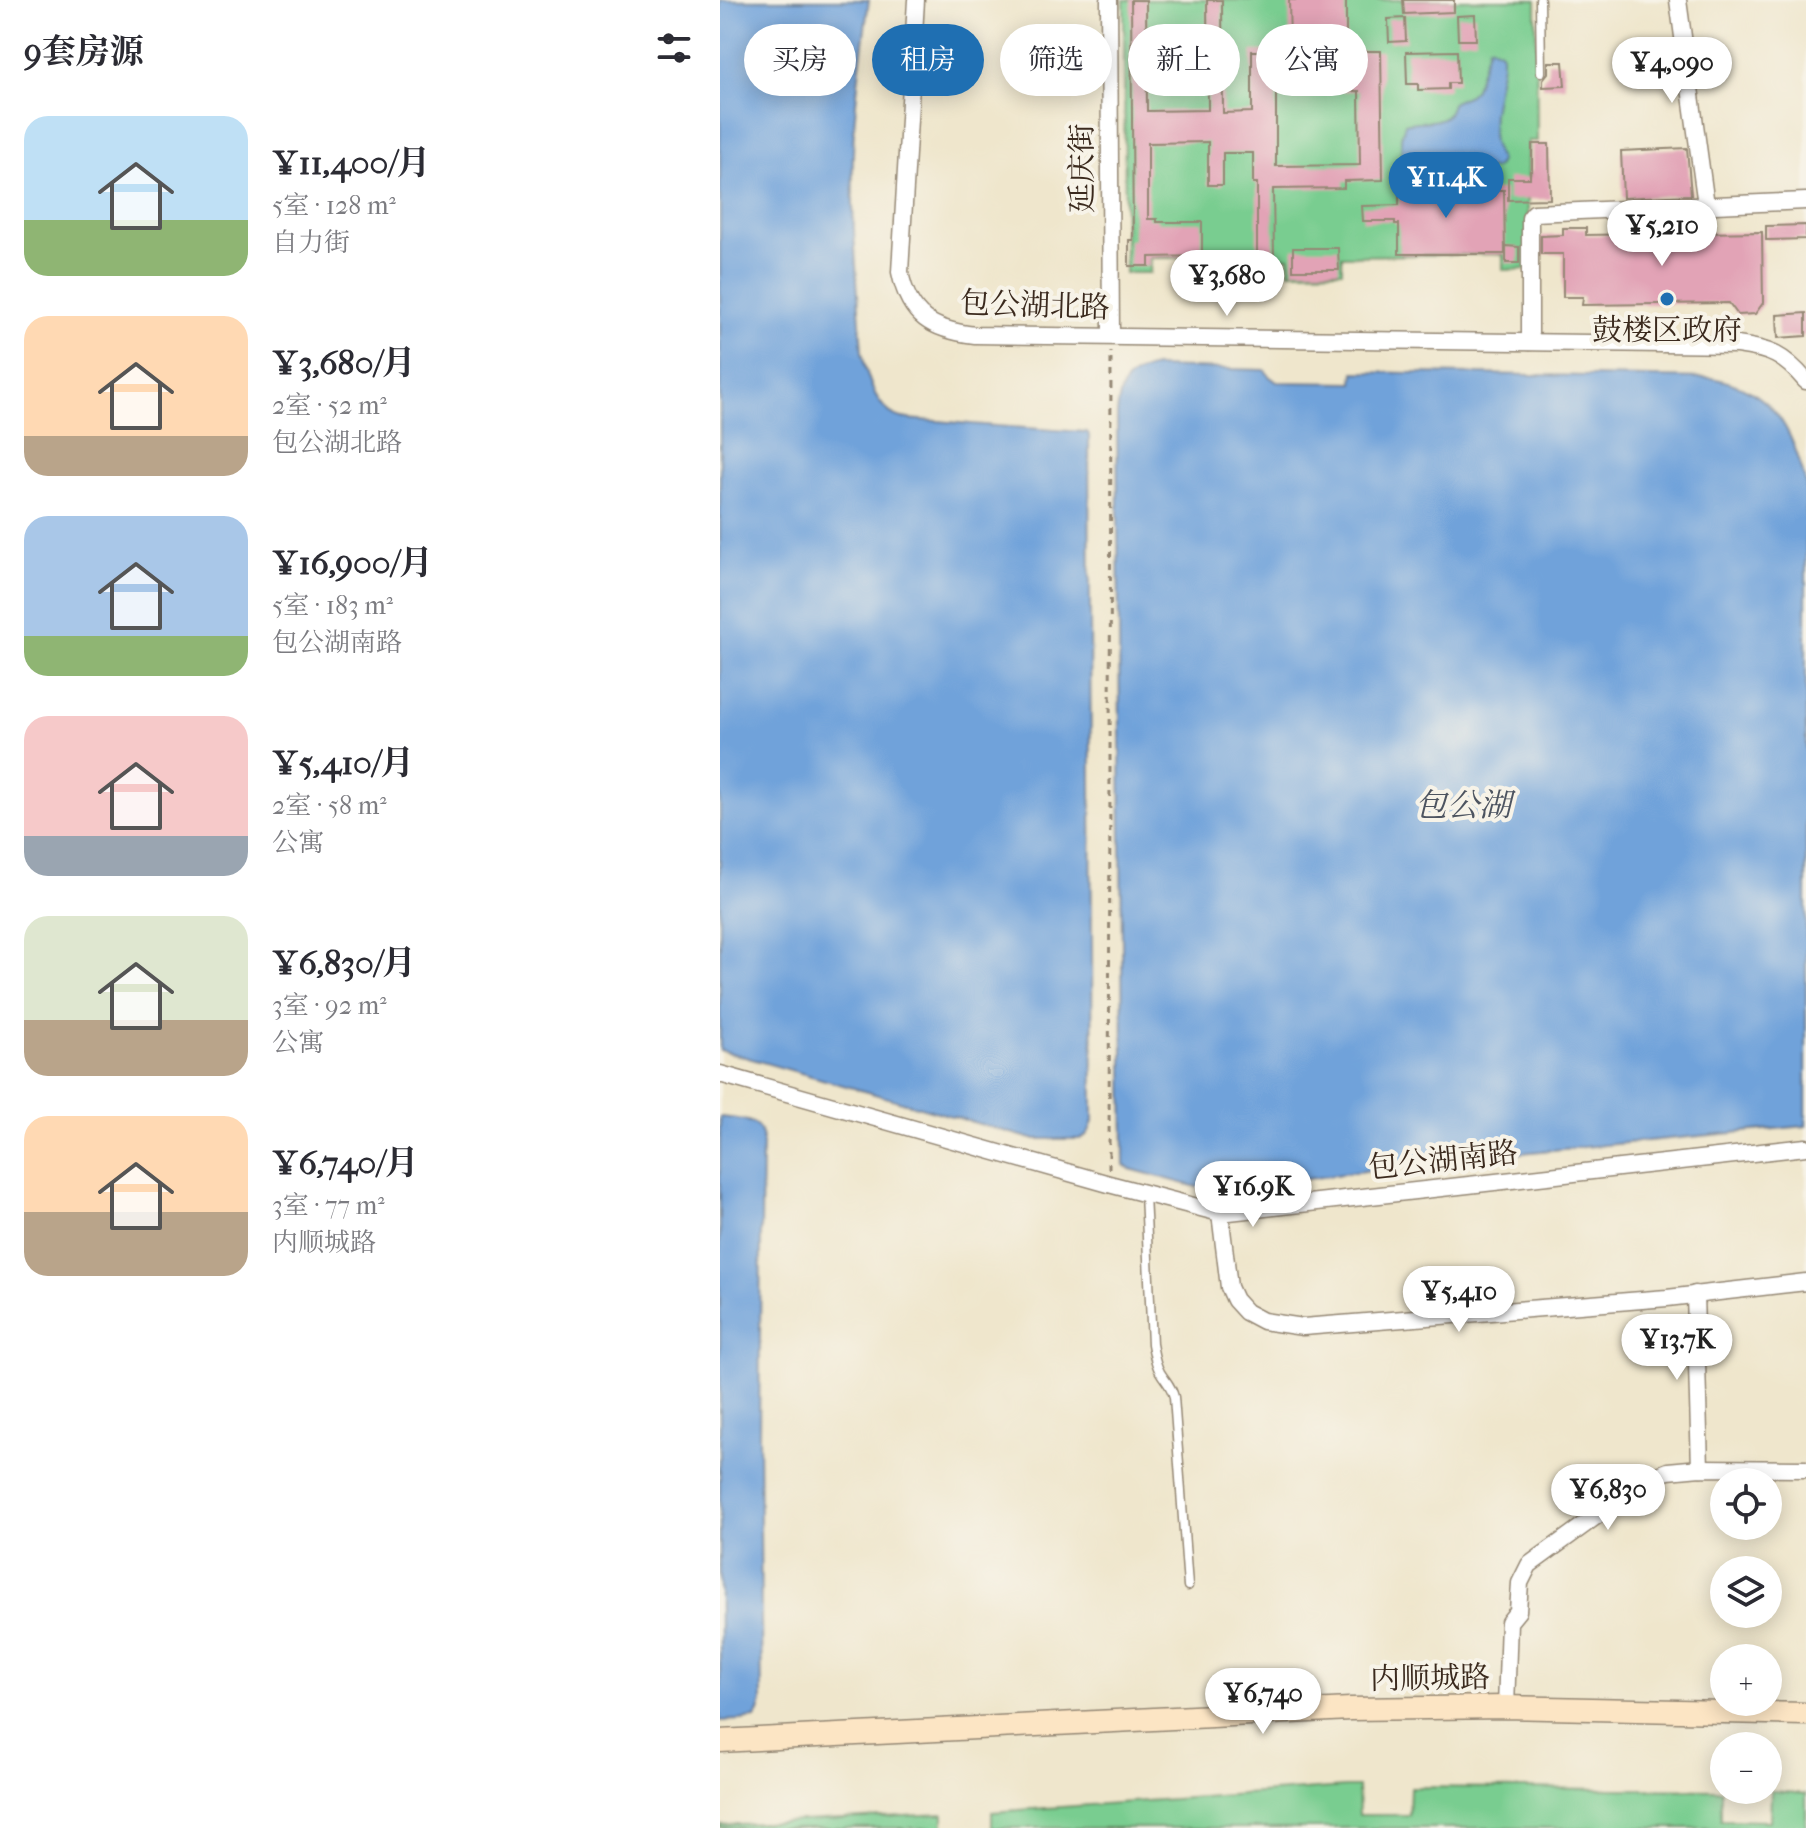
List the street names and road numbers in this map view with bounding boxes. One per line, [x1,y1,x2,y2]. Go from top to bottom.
street label: 延庆街 [1065,123,1100,213]
street label: 包公湖北路 [959,285,1111,326]
street label: 包公湖南路 [1367,1135,1519,1186]
street label: 内顺城路 [1370,1660,1490,1697]

